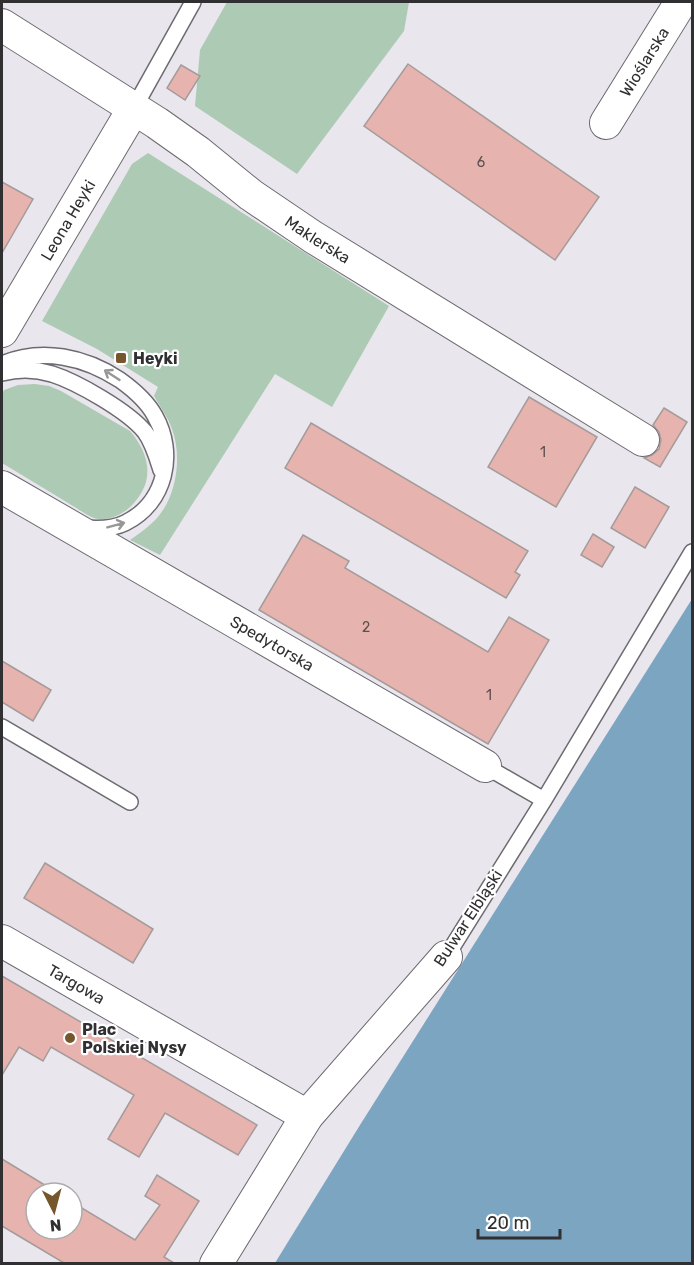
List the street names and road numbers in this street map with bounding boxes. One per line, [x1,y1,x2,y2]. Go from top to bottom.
street label: Wioślarska [615,24,673,100]
street label: Leona Heyki [36,176,99,264]
street label: Maklerska [281,211,354,267]
street label: Spedytorska [227,611,317,675]
street label: Bulwar Elbląski [430,866,506,970]
street label: Targowa [45,960,108,1008]

